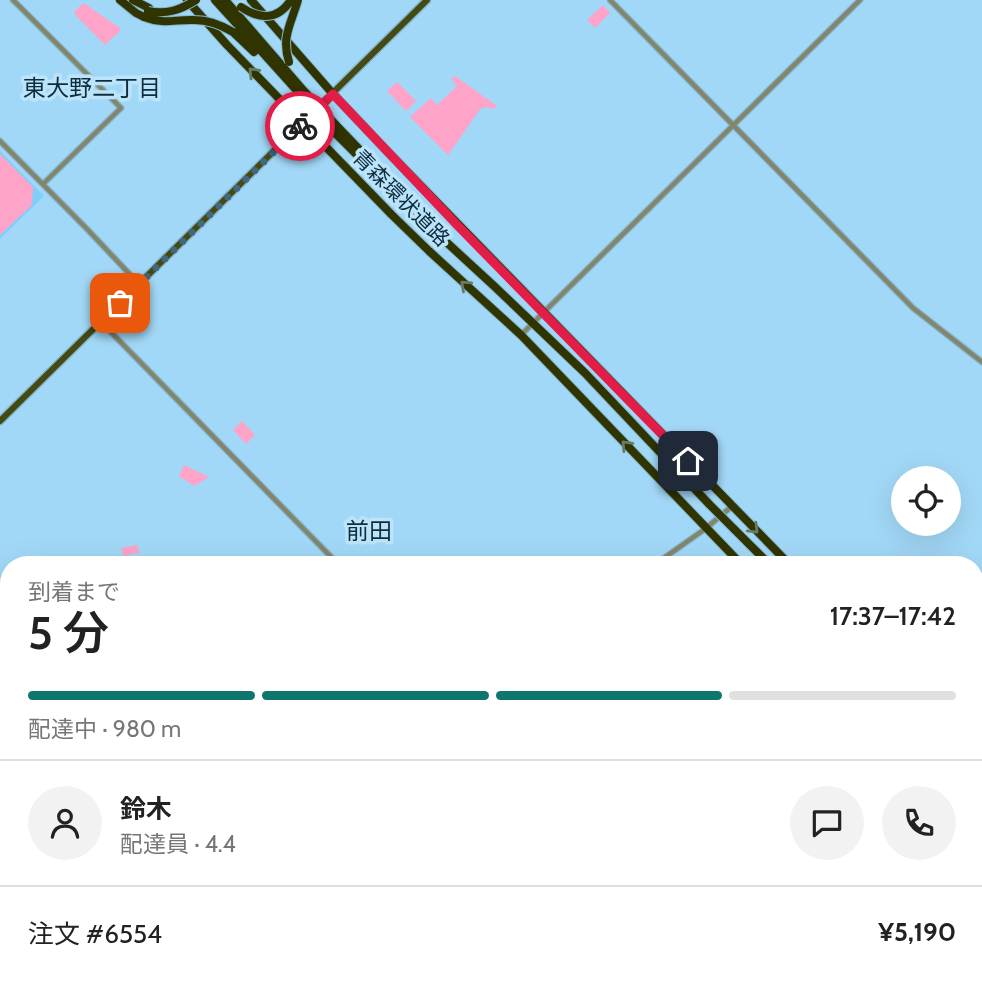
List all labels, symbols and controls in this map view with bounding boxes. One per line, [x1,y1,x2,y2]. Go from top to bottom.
one-way arrow [249,67,262,80]
district label: 東大野二丁目 [23,74,161,102]
courier [265,91,335,161]
icon: bike [281,107,319,145]
street label: 青森環状道路 [348,144,455,251]
pin [90,273,150,333]
one-way arrow [460,281,473,293]
icon: bag [101,284,139,322]
pin [658,431,718,491]
one-way arrow [622,440,635,453]
icon: home [669,442,707,480]
map controls [891,466,961,536]
button: locate [891,466,961,536]
district label: 前田 [346,517,392,545]
one-way arrow [745,521,758,534]
text: 到着まで [28,578,120,606]
text: 17:37–17:42 [830,600,956,632]
text: 5 分 [28,605,109,661]
text: 配達中 · 980 m [28,715,181,743]
button: person [28,786,102,860]
button: chat [790,786,864,860]
button: phone [882,786,956,860]
text: 鈴木 [120,793,172,825]
text: 配達員 · 4.4 [120,830,236,858]
text: ¥5,190 [878,916,956,948]
text: 注文 #6554 [28,918,162,950]

